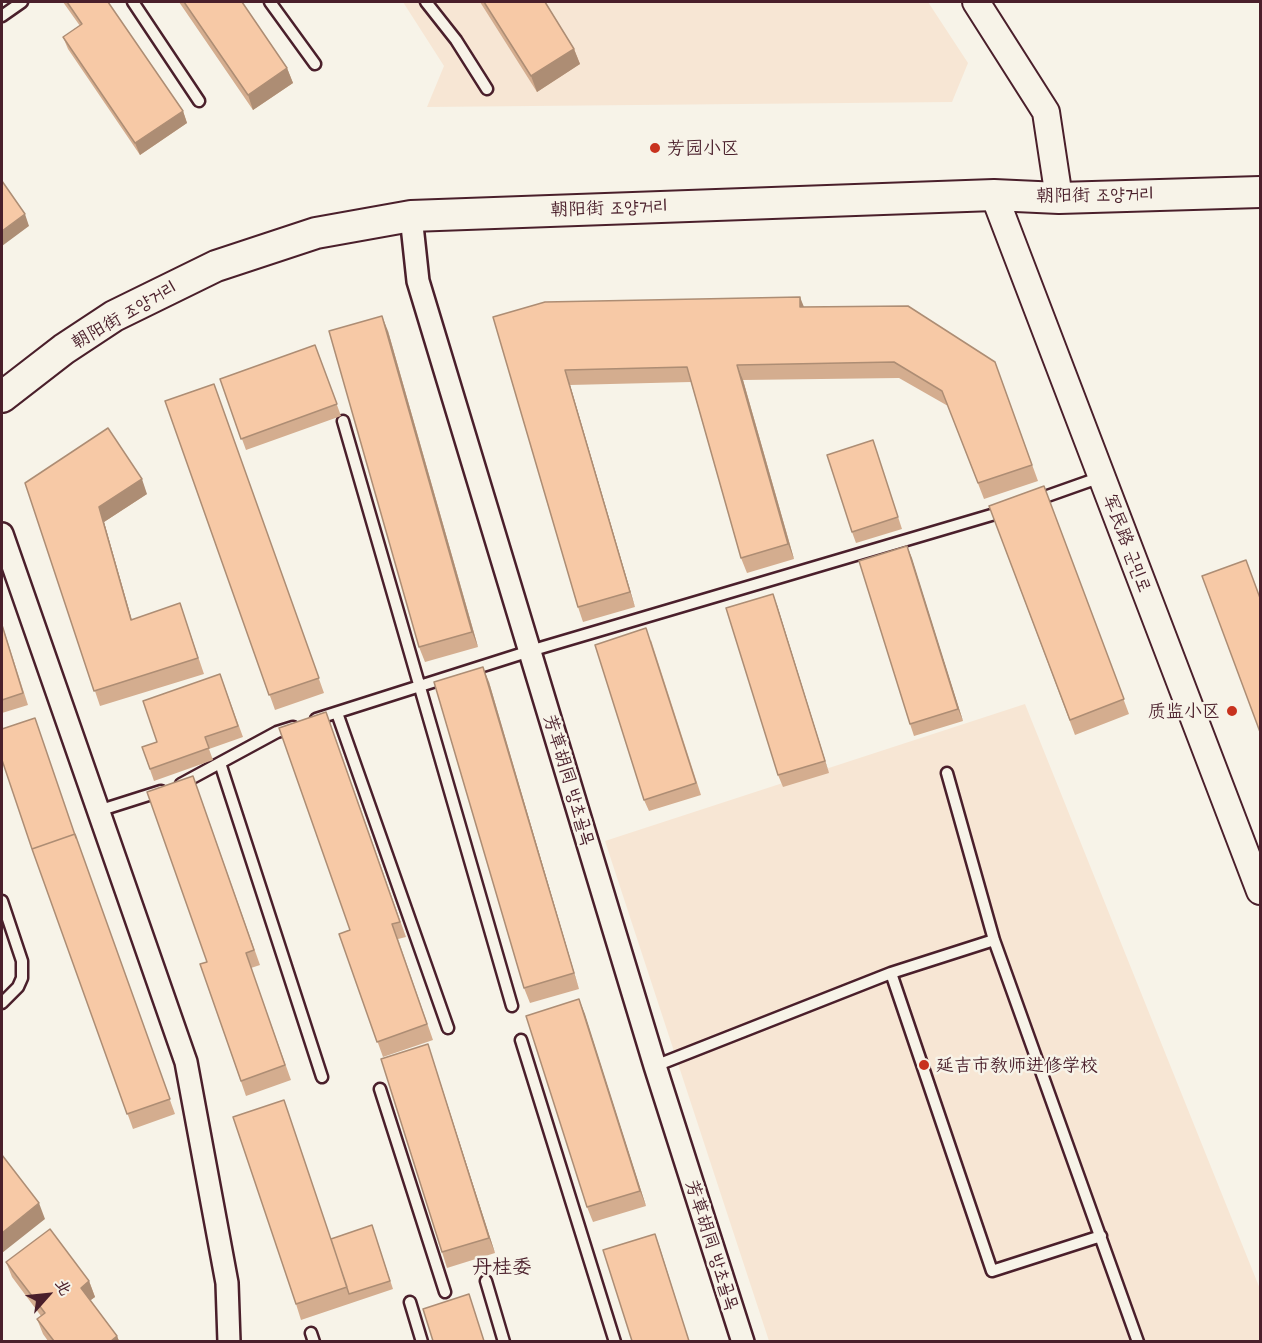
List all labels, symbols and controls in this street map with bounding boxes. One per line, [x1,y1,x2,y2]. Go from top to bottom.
place label: 芳园小区 [667,137,739,159]
marker: 芳园小区 [648,141,662,155]
street label: 朝阳街 조양거리 [1036,183,1154,207]
street label: 朝阳街 조양거리 [550,195,668,221]
street label: 朝阳街 조양거리 [68,276,180,354]
street label: 军民路 군민로 [1098,491,1156,595]
place label: 质监小区 [1148,700,1220,722]
marker: 质监小区 [1225,704,1239,718]
street label: 芳草胡同 방초골목 [539,712,599,848]
place label: 延吉市教师进修学校 [936,1054,1098,1076]
marker: 延吉市教师进修学校 [917,1058,931,1072]
street label: 芳草胡同 방초골목 [681,1177,743,1313]
district label: 丹桂委 [472,1255,532,1279]
north arrow [18,1265,78,1325]
text: 北 [51,1275,77,1298]

